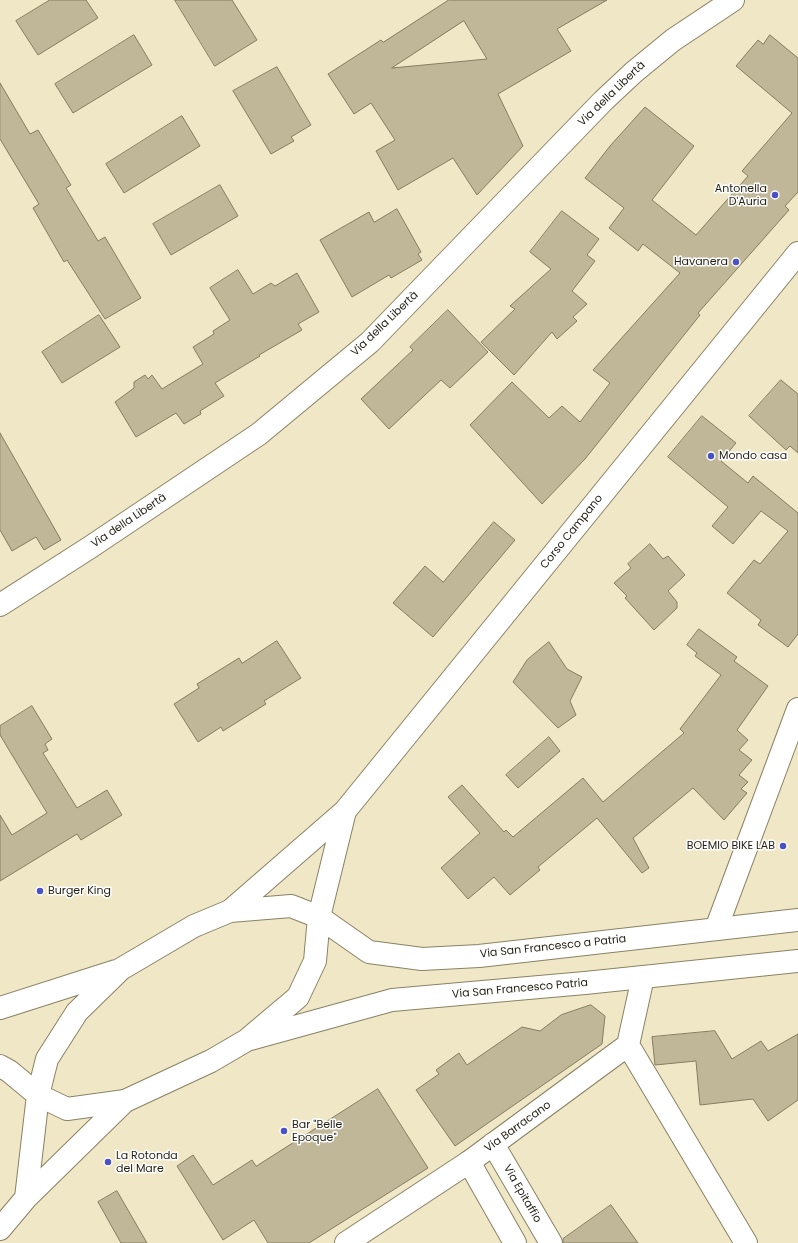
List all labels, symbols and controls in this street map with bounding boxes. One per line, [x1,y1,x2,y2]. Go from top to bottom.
street label: Via della Libertà [576,59,648,129]
place label: Antonella D'Auria [715,182,767,208]
marker: Antonella D'Auria [770,190,780,200]
place label: Havanera [674,255,728,269]
marker: Havanera [731,257,741,267]
street label: Via della Libertà [349,289,421,359]
place label: Mondo casa [719,449,787,463]
marker: Mondo casa [706,451,716,461]
street label: Via della Libertà [89,491,169,551]
street label: Corso Campano [538,492,606,572]
place label: BOEMIO BIKE LAB [687,839,775,853]
marker: BOEMIO BIKE LAB [778,841,788,851]
place label: Burger King [48,884,111,898]
marker: Burger King [35,886,45,896]
street label: Via San Francesco a Patria [479,933,627,961]
street label: Via San Francesco Patria [451,976,589,1002]
street label: Via Barracano [482,1099,554,1155]
place label: Bar "Belle Epoque" [292,1118,342,1144]
marker: Bar "Belle Epoque" [279,1126,289,1136]
place label: La Rotonda del Mare [116,1149,178,1175]
marker: La Rotonda del Mare [103,1157,113,1167]
street label: Via Epitaffio [500,1163,544,1225]

